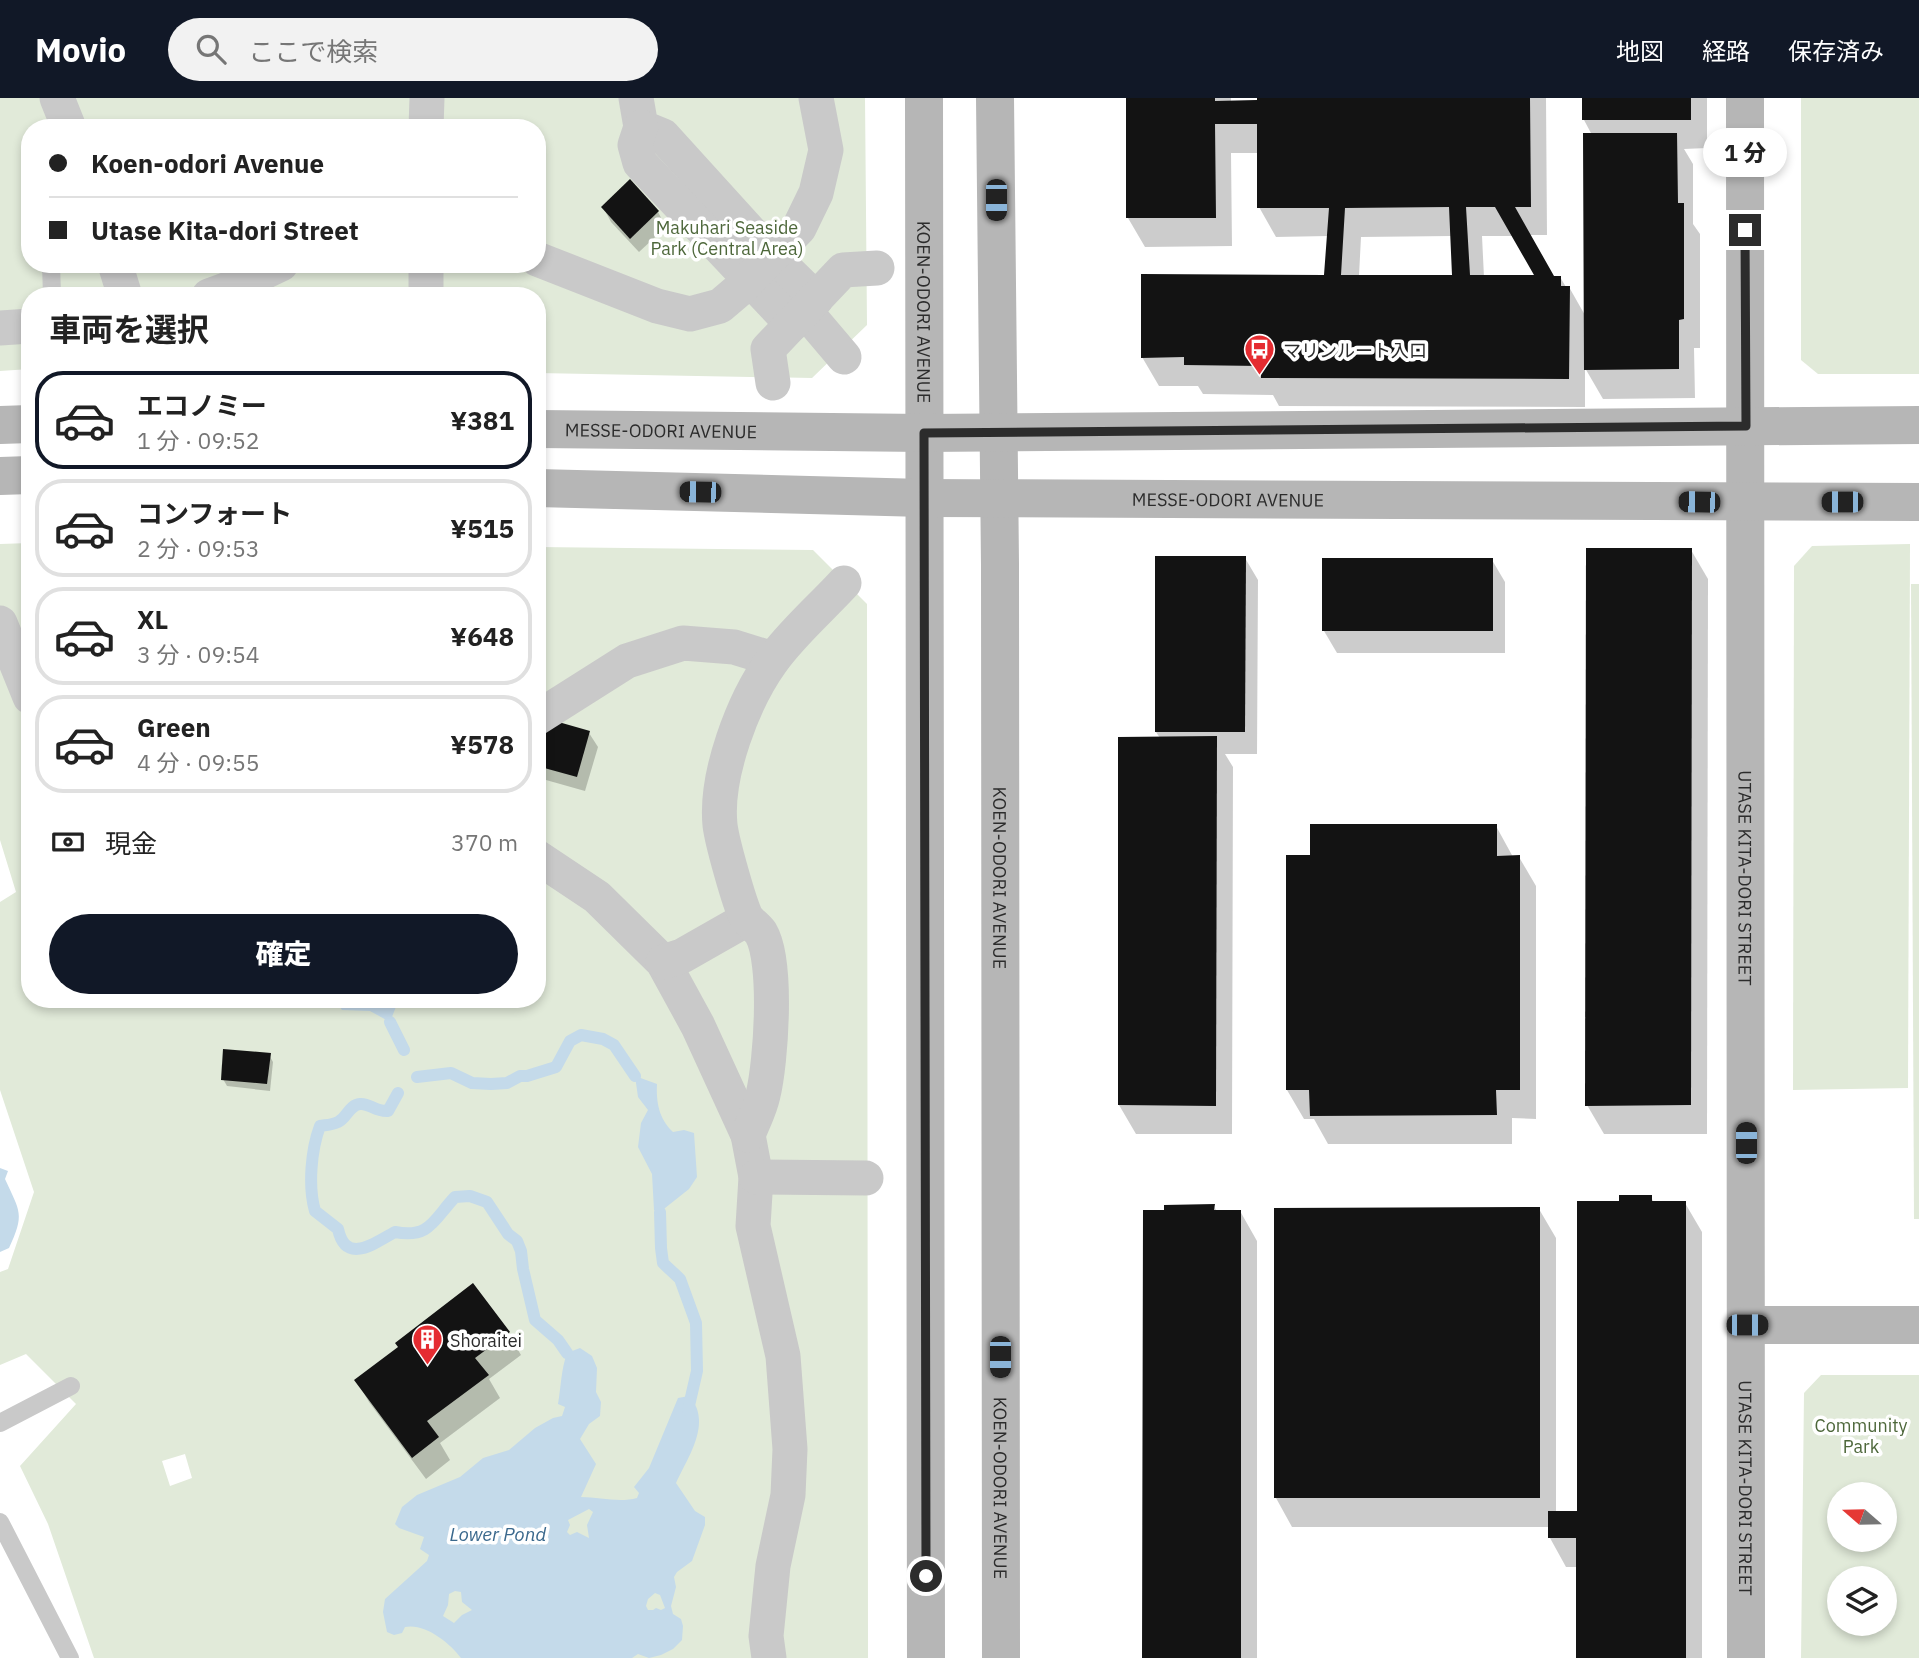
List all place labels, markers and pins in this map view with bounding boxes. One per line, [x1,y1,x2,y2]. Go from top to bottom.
bus stop icon: マリンルート入口 [1243,333,1277,377]
place label: マリンルート入口 [1283,339,1427,362]
building icon: Shoraitei [410,1323,444,1367]
place label: Shoraitei [450,1329,522,1352]

